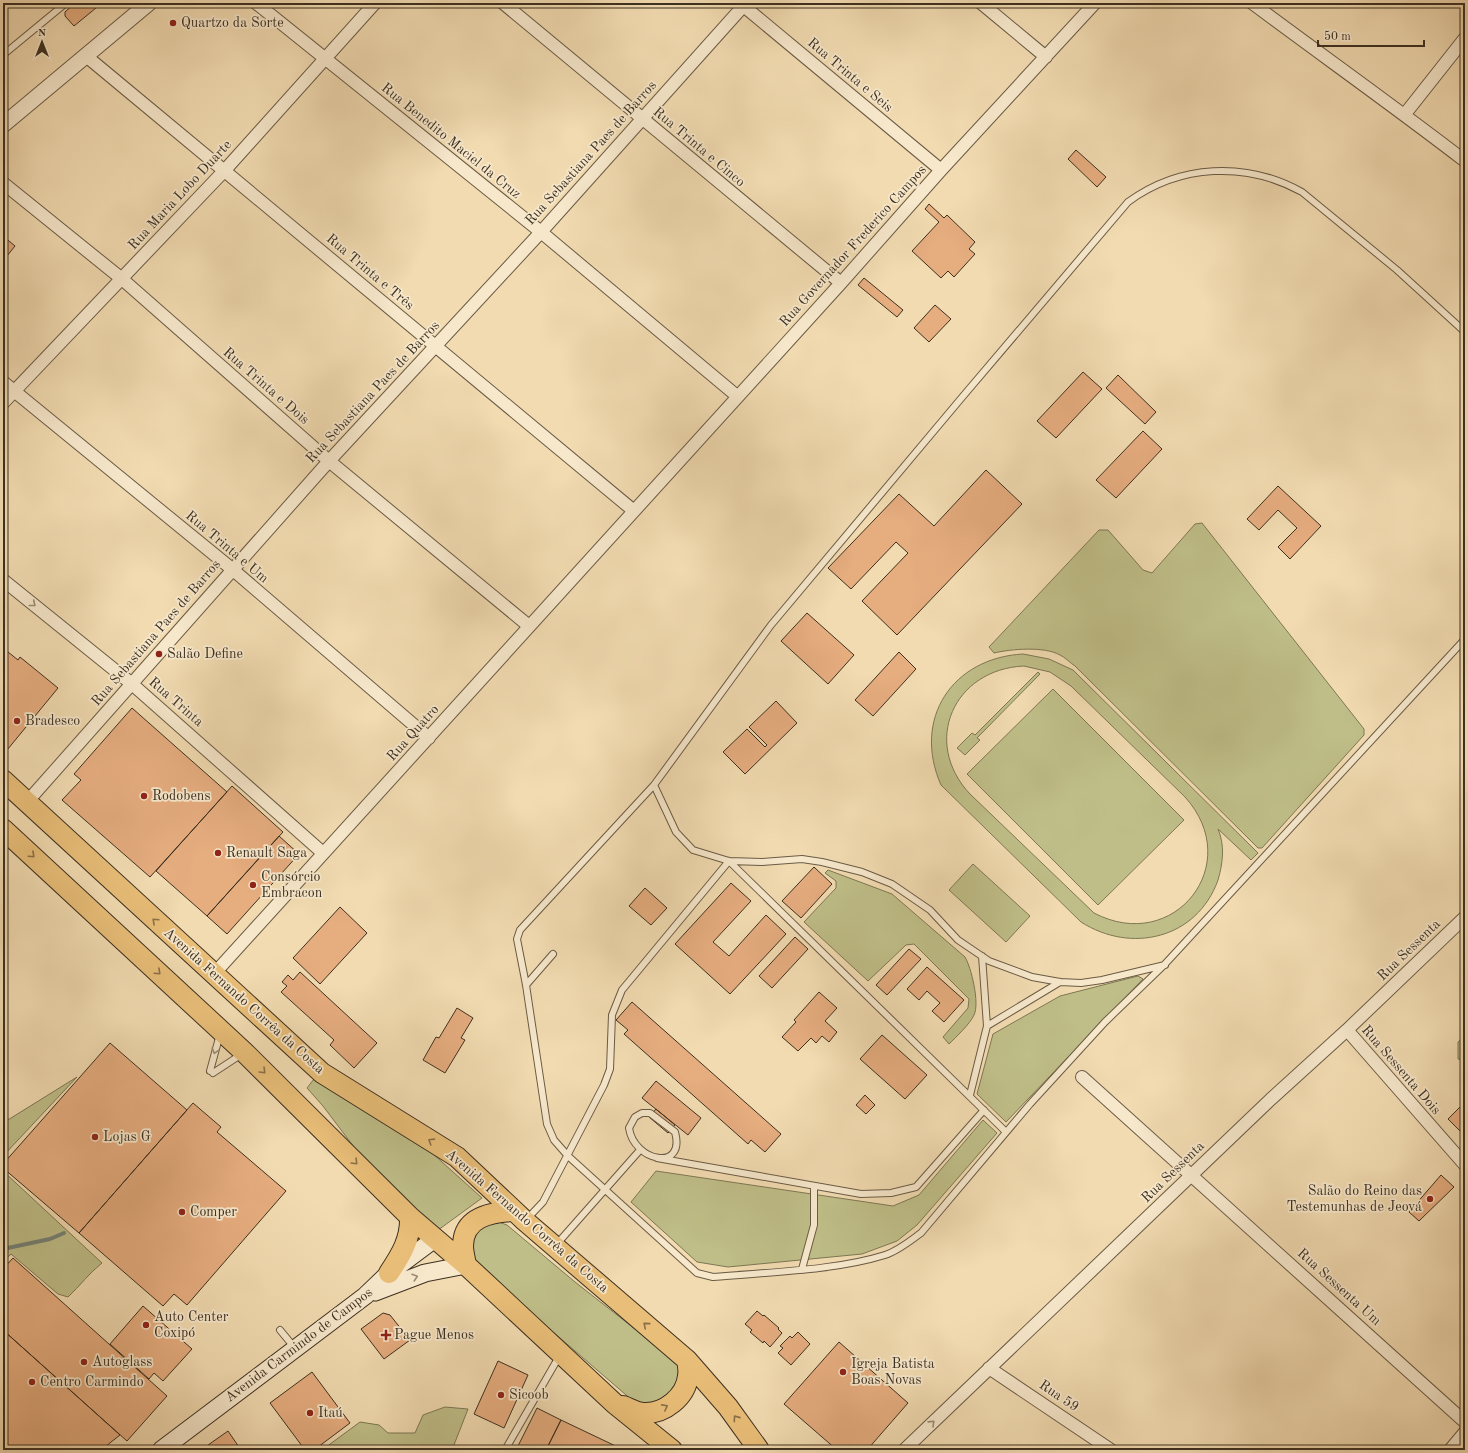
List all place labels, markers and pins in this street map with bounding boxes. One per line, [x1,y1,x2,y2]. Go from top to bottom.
place label: Quartzo da Sorte [181,16,284,30]
marker: Quartzo da Sorte [168,18,178,28]
place label: Salão Define [167,647,243,661]
marker: Salão Define [154,649,164,659]
place label: Bradesco [25,714,80,728]
marker: Bradesco [12,716,22,726]
place label: Rodobens [152,789,210,803]
marker: Rodobens [139,791,149,801]
place label: Renault Saga [226,846,307,860]
marker: Renault Saga [213,848,223,858]
place label: Consórcio Embracon [261,870,323,900]
marker: Consórcio Embracon [248,880,258,890]
place label: Lojas G [103,1130,151,1144]
marker: Lojas G [90,1132,100,1142]
place label: Salão do Reino das Testemunhas de Jeová [1287,1184,1422,1214]
marker: Salão do Reino das Testemunhas de Jeová [1425,1194,1435,1204]
place label: Comper [190,1205,237,1219]
marker: Comper [177,1207,187,1217]
place label: Auto Center Coxipó [154,1310,229,1340]
marker: Auto Center Coxipó [141,1320,151,1330]
place label: Pague Menos [394,1328,474,1342]
marker: Pague Menos [381,1330,391,1340]
place label: Autoglass [92,1355,152,1369]
marker: Autoglass [79,1357,89,1367]
place label: Igreja Batista Boas Novas [851,1357,935,1387]
marker: Igreja Batista Boas Novas [838,1367,848,1377]
place label: Centro Carmindo [40,1375,144,1389]
marker: Centro Carmindo [27,1377,37,1387]
place label: Sicoob [509,1388,549,1402]
marker: Sicoob [496,1390,506,1400]
place label: Itaú [318,1406,343,1420]
marker: Itaú [305,1408,315,1418]

